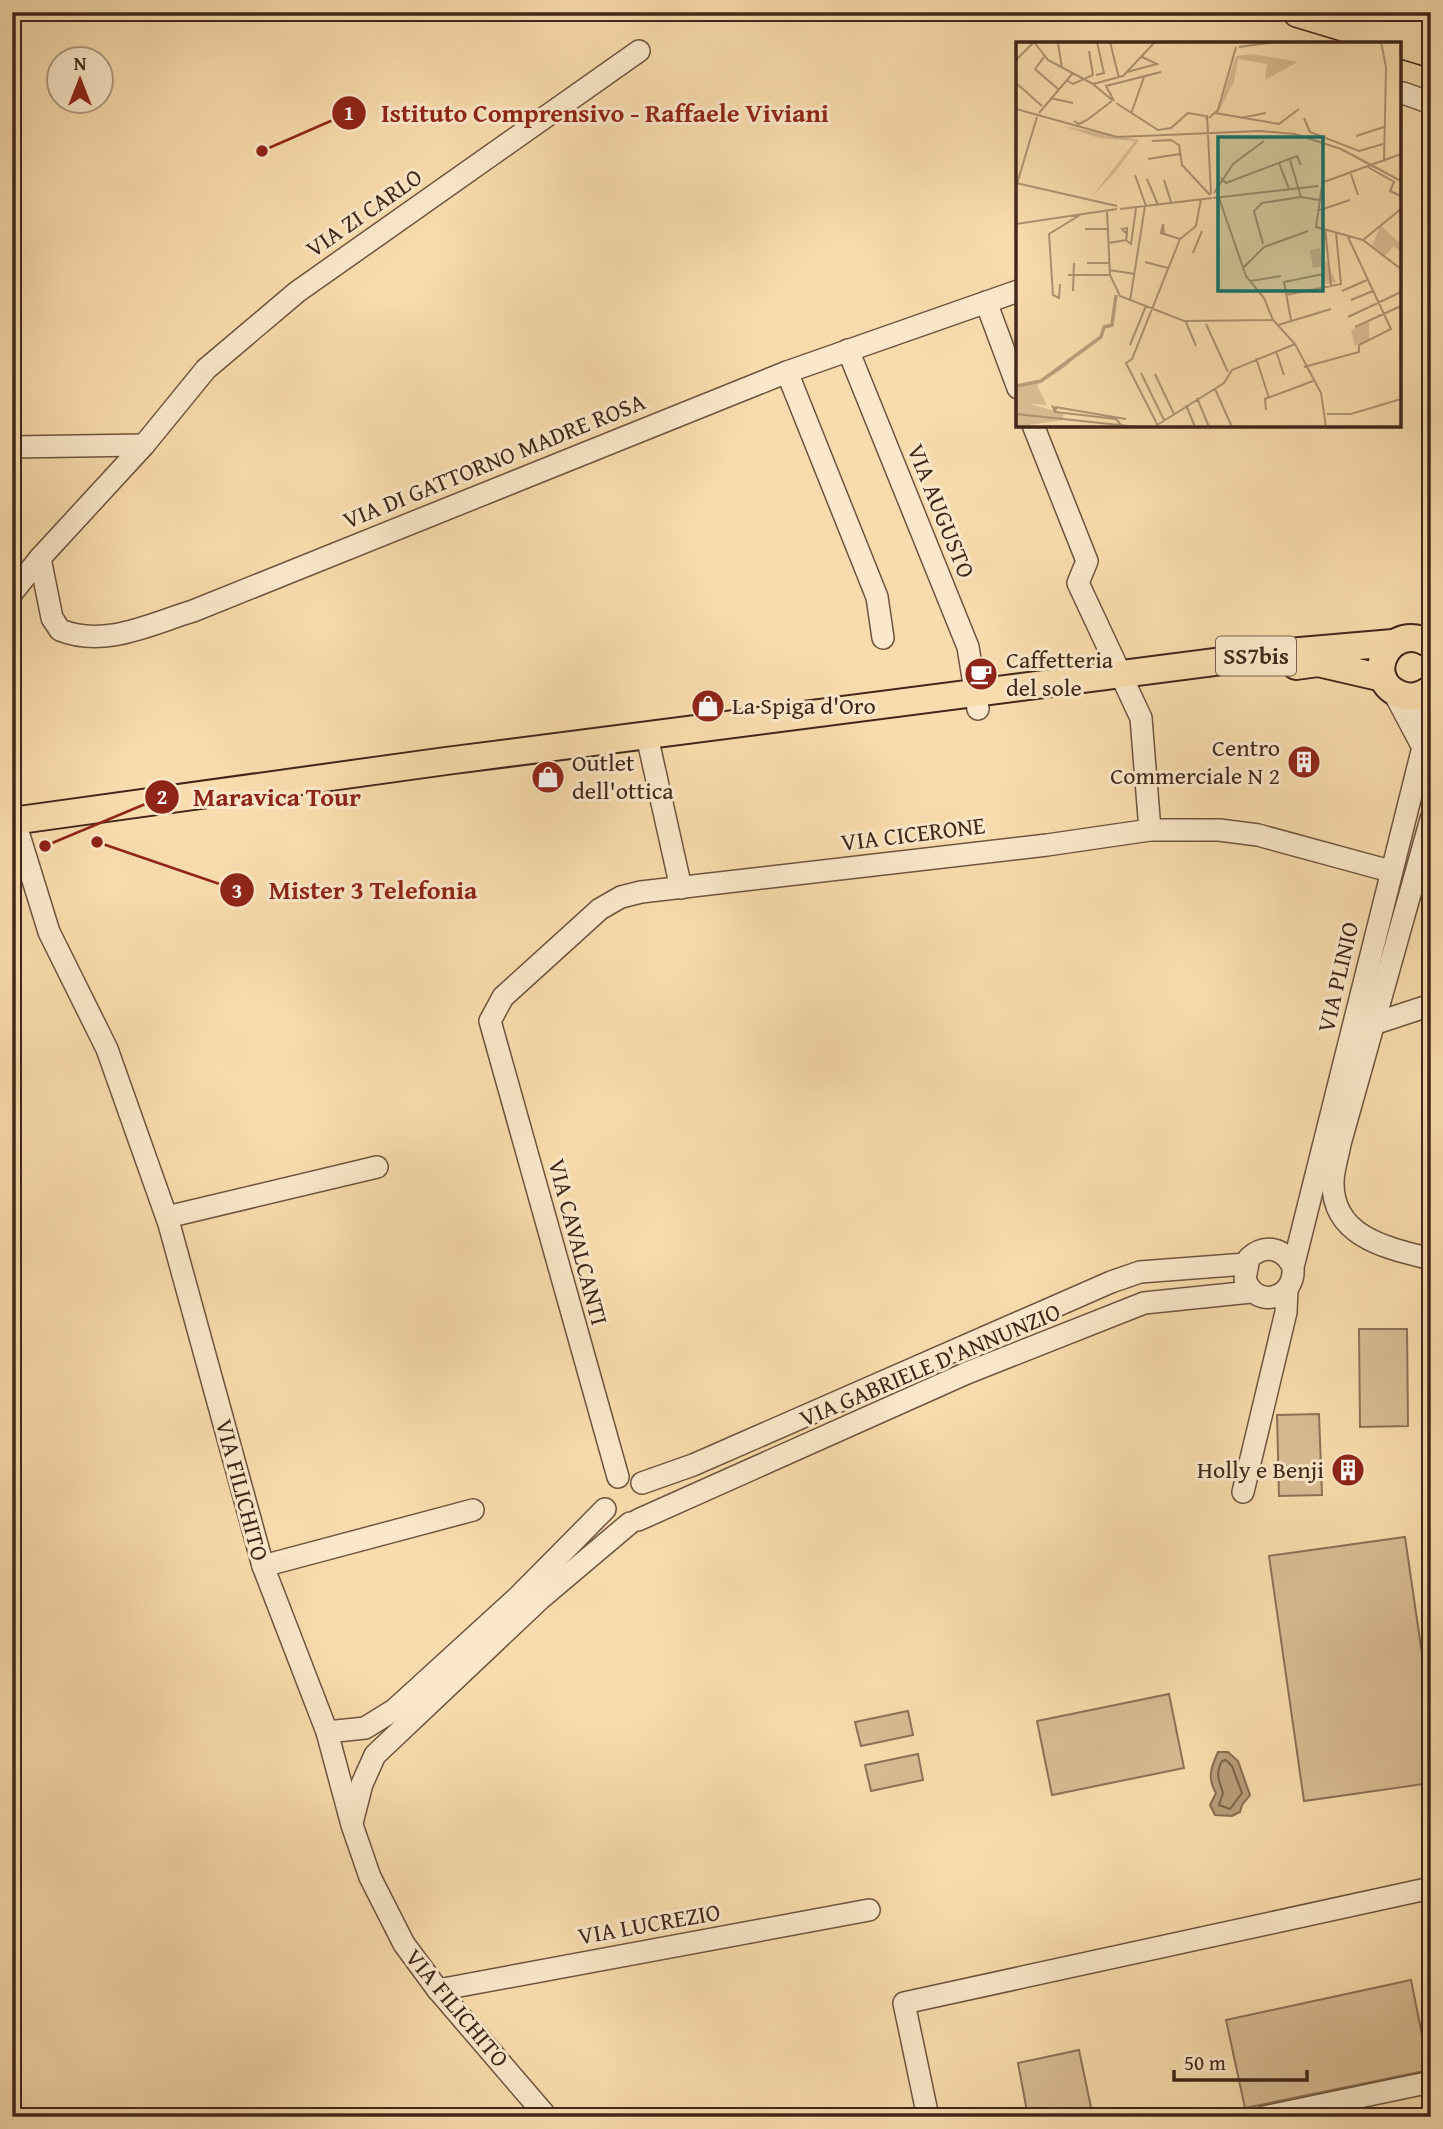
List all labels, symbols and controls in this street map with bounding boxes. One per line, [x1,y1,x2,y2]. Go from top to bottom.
inset map [1016,42,1401,427]
north arrow [46,46,116,116]
text: N [74,49,87,77]
callout: Istituto Comprensivo - Raffaele Viviani [332,90,843,137]
text: Istituto Comprensivo - Raffaele Viviani [381,93,829,132]
text: 1 [344,97,354,128]
street label: VIA ZI CARLO [298,159,429,266]
street label: VIA DI GATTORNO MADRE ROSA [337,384,651,537]
street label: VIA AUGUSTO [899,438,984,583]
road number: SS7bis [1216,636,1296,676]
place label: Caffetteria del sole [1006,642,1114,705]
cafe icon: Caffetteria del sole [962,655,1000,693]
shop icon: La Spiga d'Oro [689,687,727,725]
place label: La Spiga d'Oro [732,688,876,723]
place label: Centro Commerciale N 2 [1110,730,1280,793]
building icon: Centro Commerciale N 2 [1285,743,1323,781]
place label: Outlet dell'ottica [572,745,674,808]
shop icon: Outlet dell'ottica [529,758,567,796]
callout: Maravica Tour [144,773,375,820]
text: Maravica Tour [193,777,361,816]
text: 2 [157,781,167,812]
street label: VIA CICERONE [839,807,987,860]
callout: Mister 3 Telefonia [220,867,491,914]
text: Mister 3 Telefonia [269,870,478,909]
text: 3 [232,875,242,906]
street label: VIA PLINIO [1308,918,1367,1036]
street label: VIA CAVALCANTI [539,1155,618,1329]
street label: VIA GABRIELE D'ANNUNZIO [794,1294,1066,1435]
street label: VIA FILICHITO [207,1415,278,1565]
building icon: Holly e Benji [1329,1451,1367,1489]
place label: Holly e Benji [1197,1452,1324,1487]
street label: VIA LUCREZIO [575,1894,723,1953]
street label: VIA FILICHITO [397,1941,518,2075]
scale bar [1174,2038,1306,2082]
text: 50 m [1184,2047,1226,2078]

